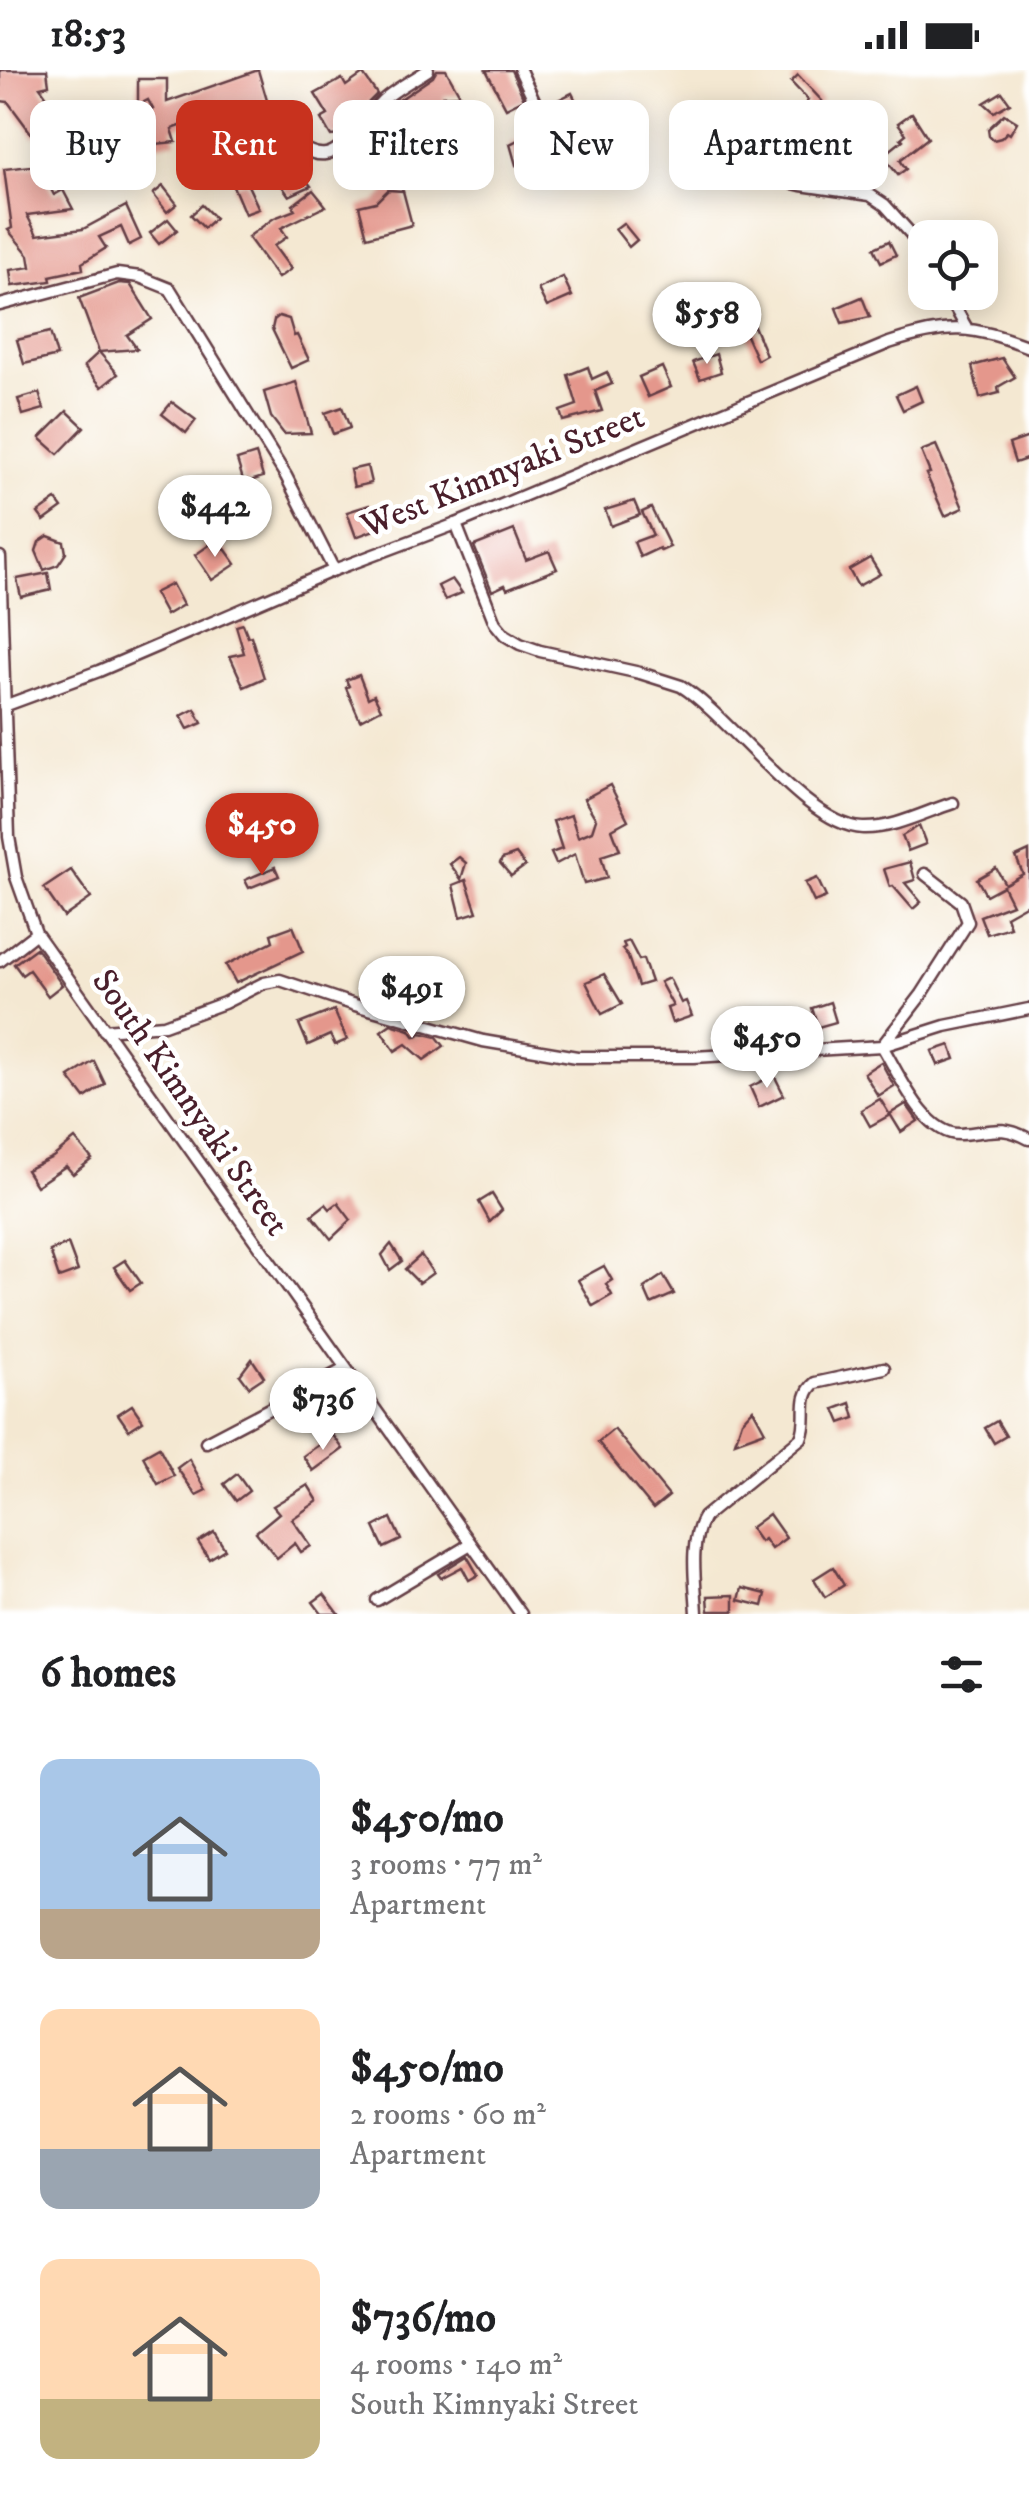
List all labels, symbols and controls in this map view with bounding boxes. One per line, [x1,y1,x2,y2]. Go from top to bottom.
text: 18:53 [50,11,126,59]
chip: Buy [30,100,156,190]
chip: Rent [176,100,313,190]
chip: Filters [333,100,494,190]
chip: New [514,100,649,190]
chip: Apartment [669,100,888,190]
map controls [908,220,998,310]
button: locate [908,220,998,310]
pin: $558 [648,282,766,367]
text: $558 [674,294,740,334]
street label: West Kimnyaki Street [354,395,651,549]
pin: $442 [156,475,274,560]
text: $442 [180,487,250,527]
pin: $450 [203,793,321,878]
text: $450 [228,805,296,845]
pin: $491 [353,956,471,1041]
street label: South Kimnyaki Street [82,961,298,1245]
text: $491 [380,968,444,1008]
pin: $450 [708,1006,826,1091]
text: $450 [733,1018,801,1058]
pin: $736 [264,1368,382,1453]
text: $736 [292,1380,354,1420]
icon: filters [934,1647,989,1702]
text: 6 homes [40,1648,176,1700]
text: $450/mo [350,1793,504,1845]
icon: home [120,1799,240,1919]
text: 3 rooms · 77 m² [350,1845,542,1885]
text: Apartment [350,1885,486,1925]
text: $450/mo [350,2043,504,2095]
icon: home [120,2049,240,2169]
text: 2 rooms · 60 m² [350,2095,546,2135]
text: Apartment [350,2135,486,2175]
text: $736/mo [350,2293,496,2345]
icon: home [120,2299,240,2419]
text: 4 rooms · 140 m² [350,2345,562,2385]
text: South Kimnyaki Street [350,2385,638,2425]

